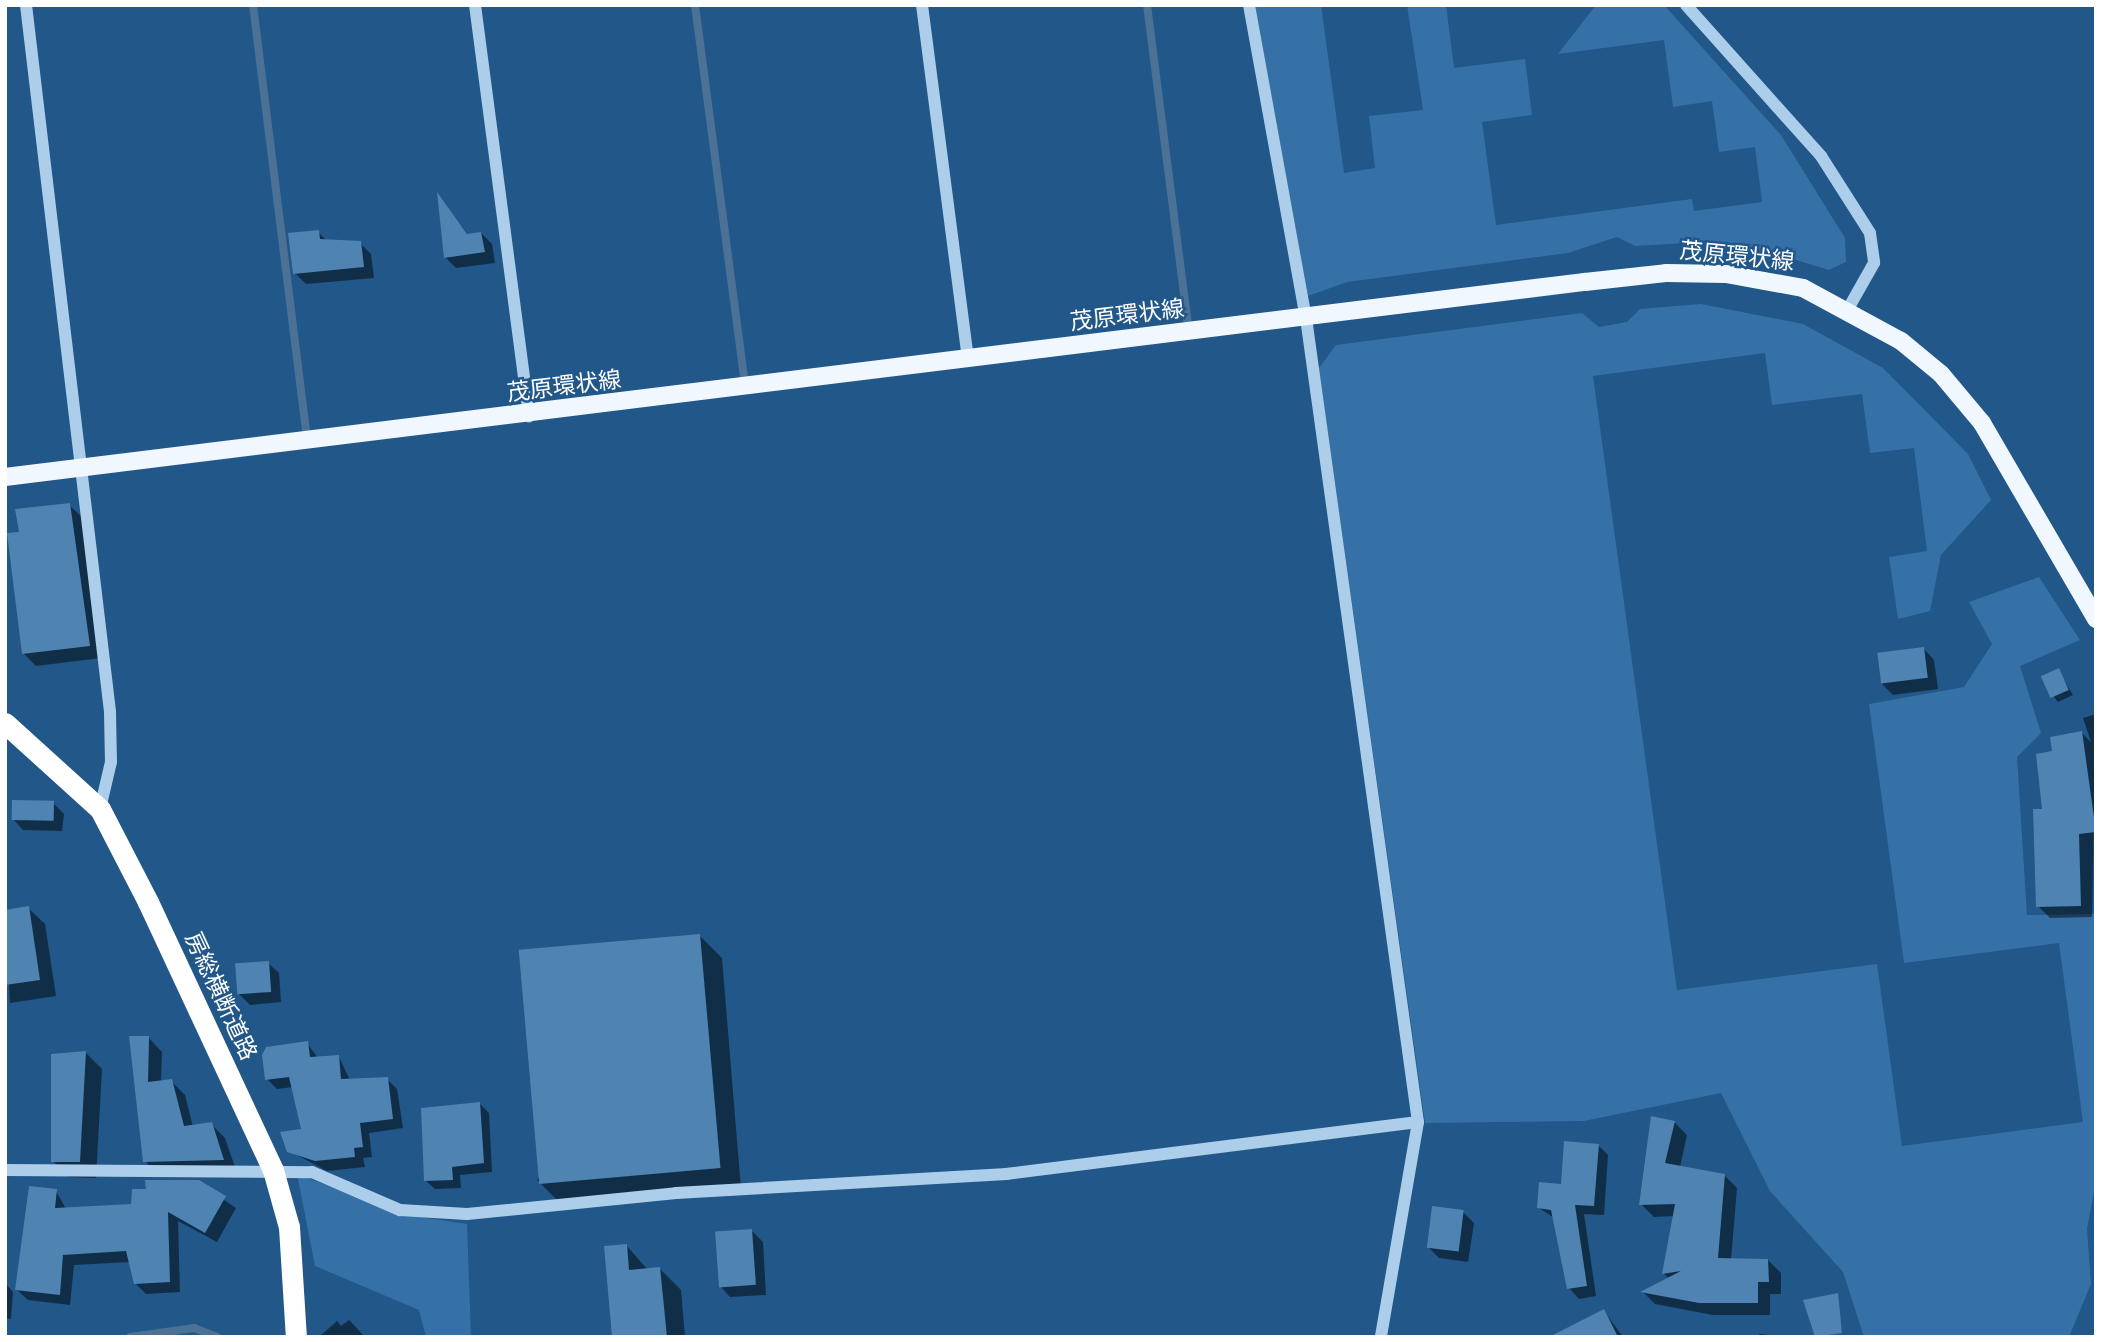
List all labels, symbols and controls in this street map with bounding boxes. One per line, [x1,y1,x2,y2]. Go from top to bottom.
street label: 茂原環状線 [1678,236,1796,276]
street label: 茂原環状線 [1068,294,1186,336]
street label: 茂原環状線 [505,365,623,407]
street label: 房総横断道路 [179,928,263,1064]

